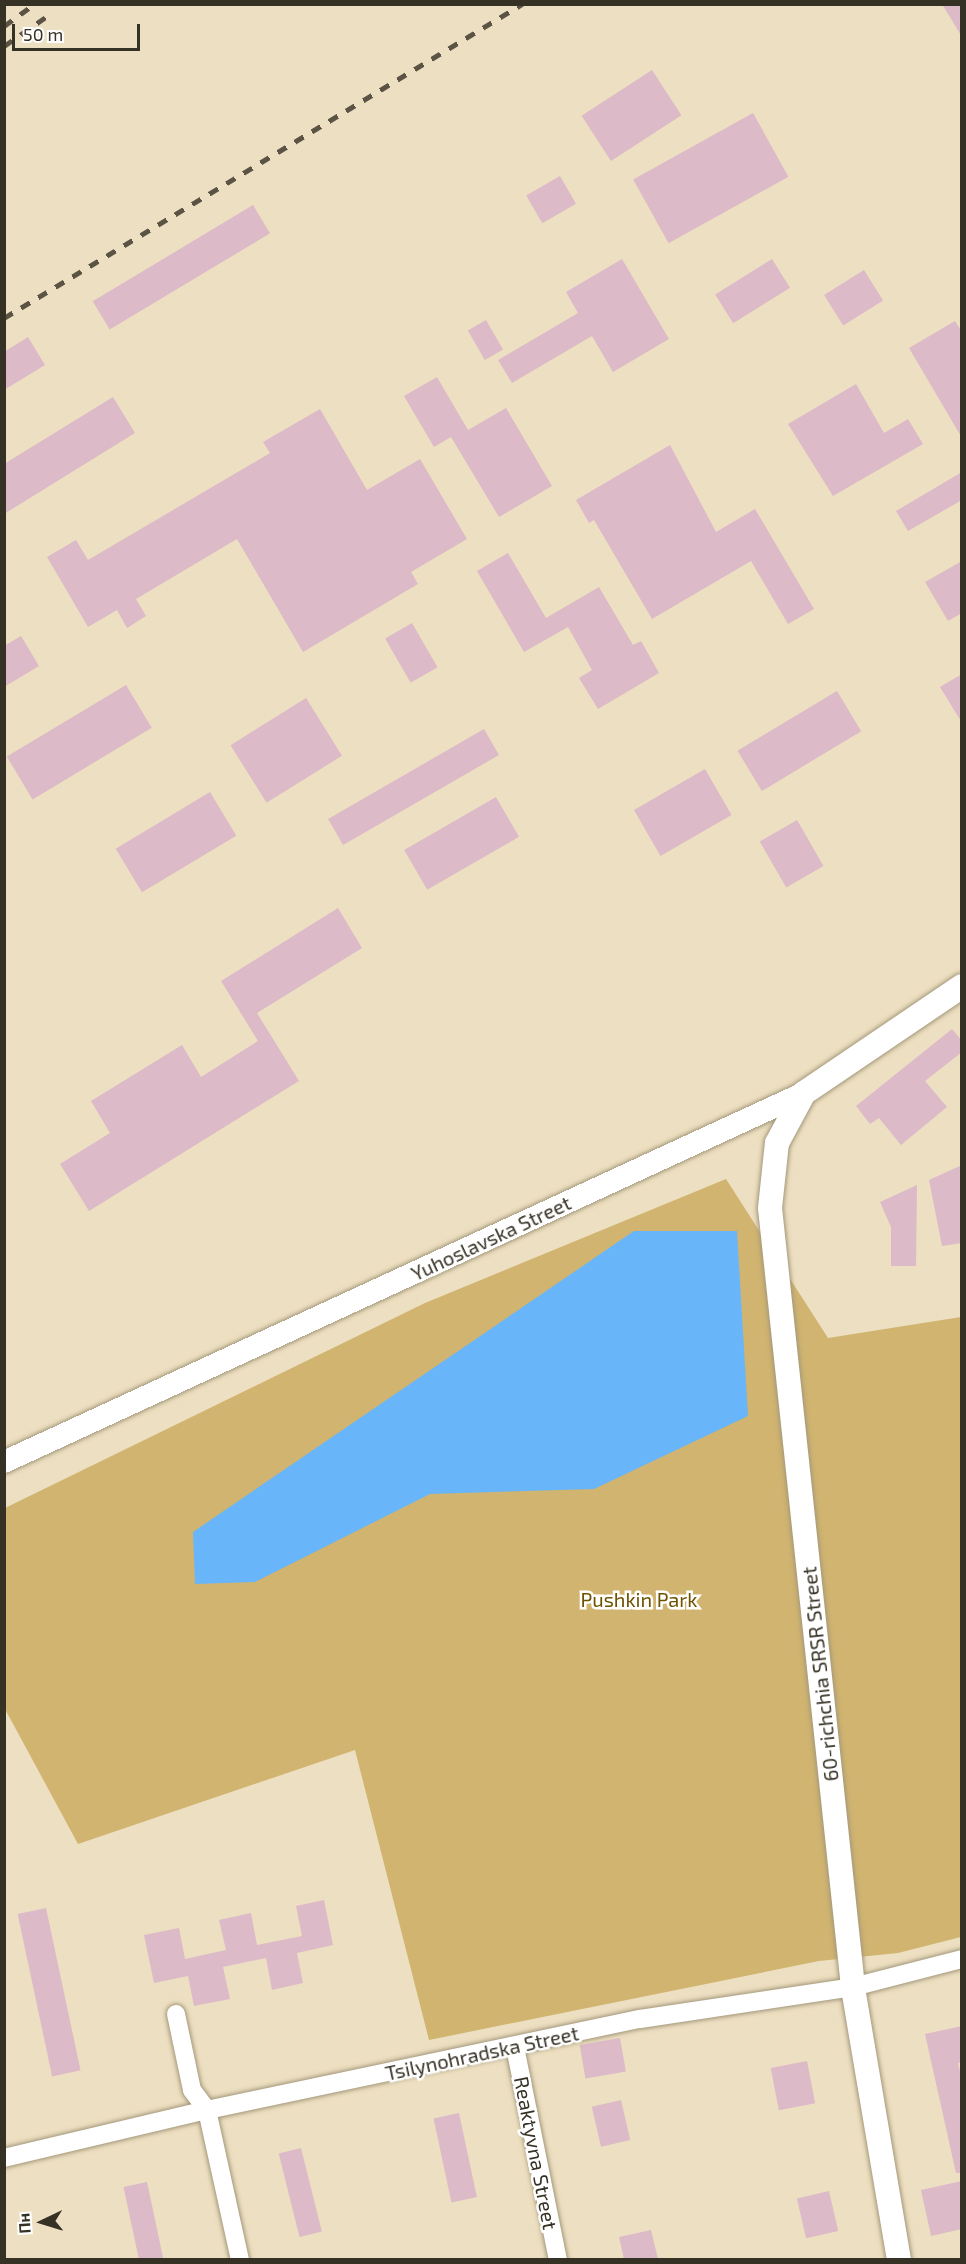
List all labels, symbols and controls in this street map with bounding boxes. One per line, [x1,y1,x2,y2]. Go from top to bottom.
scale bar [15,12,142,50]
text: 50 m [23,23,63,45]
street label: Yuhoslavska Street [407,1190,575,1286]
street label: 60-richchia SRSR Street [797,1565,843,1783]
park label: Pushkin Park [580,1587,698,1611]
street label: Tsilynohradska Street [383,2021,581,2085]
street label: Reaktyvna Street [509,2074,563,2232]
north arrow [12,2192,72,2252]
text: Пн [13,2212,34,2234]

